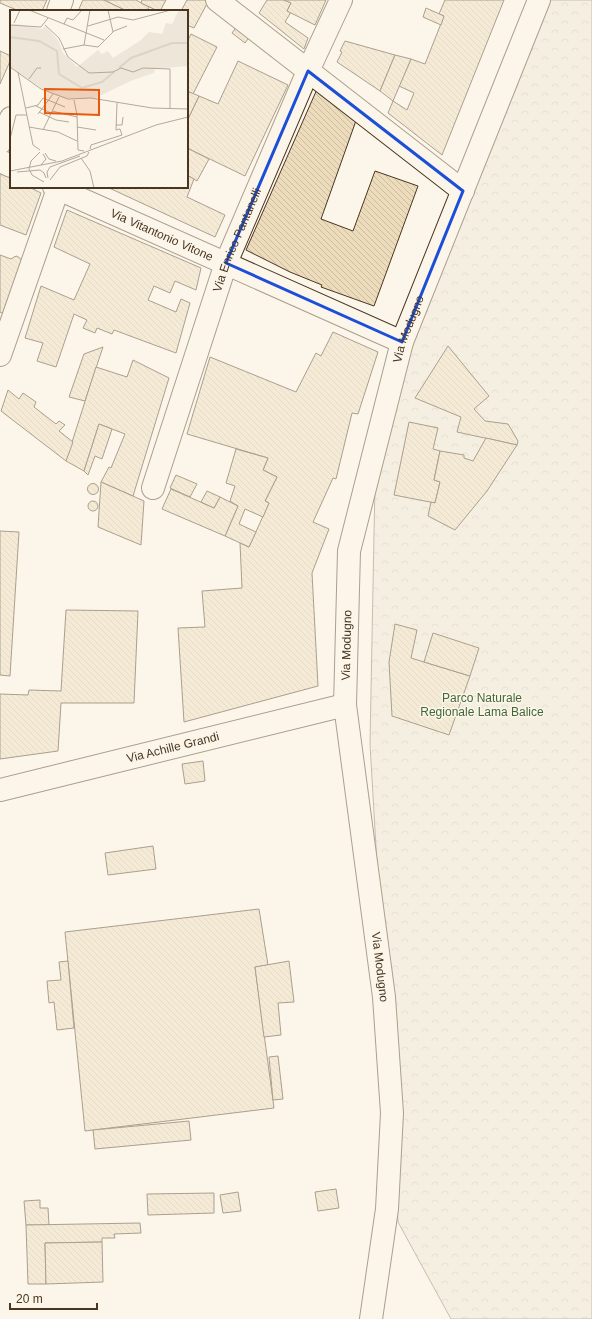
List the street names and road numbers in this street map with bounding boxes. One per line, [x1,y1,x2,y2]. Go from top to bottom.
street label: Via Enrico Pantanelli [210,186,264,294]
street label: Via Vitantonio Vitone [108,206,216,264]
street label: Via Modugno [390,293,427,364]
street label: Via Modugno [339,609,354,681]
street label: Via Achille Grandi [125,729,220,766]
street label: Via Modugno [369,931,391,1003]

